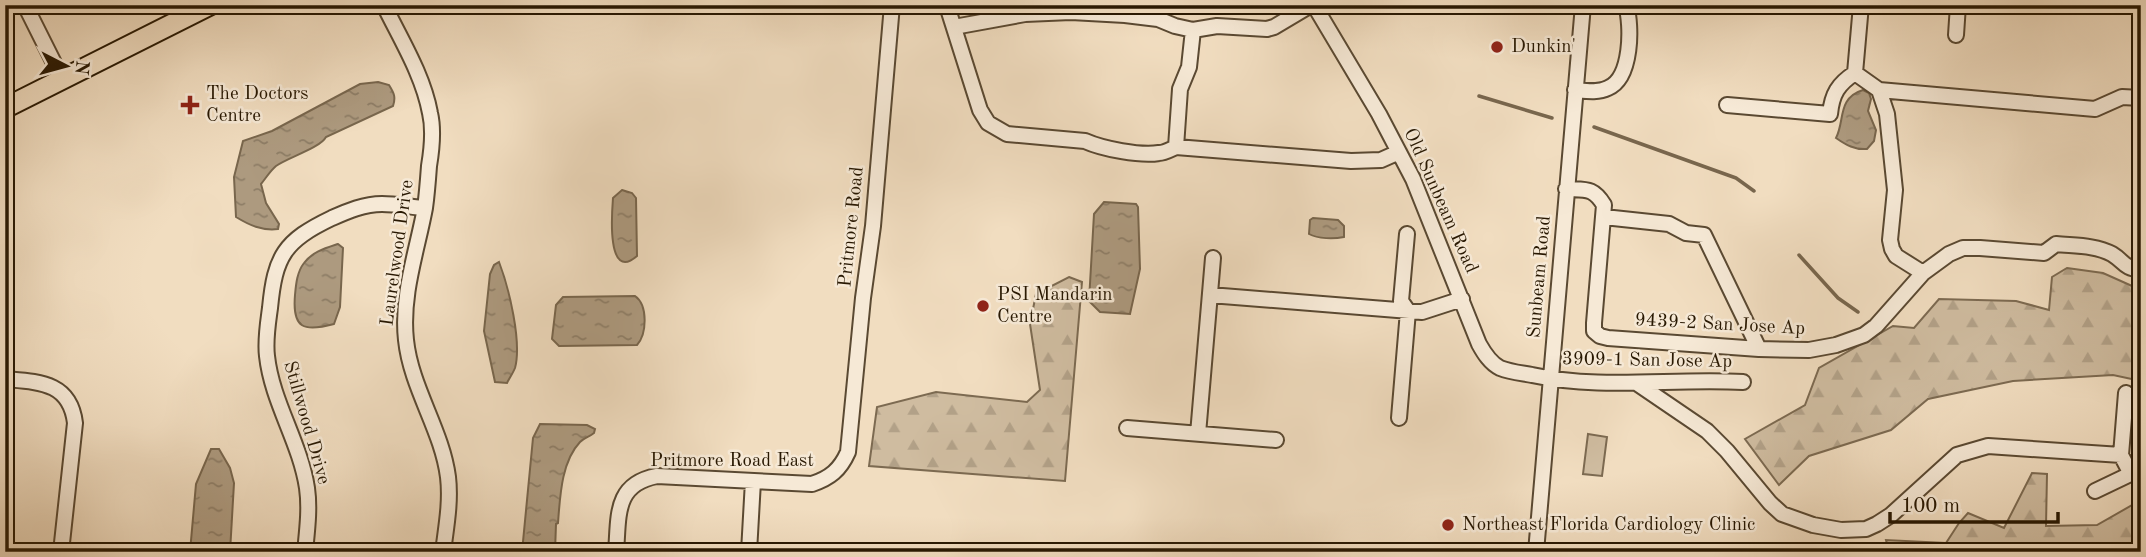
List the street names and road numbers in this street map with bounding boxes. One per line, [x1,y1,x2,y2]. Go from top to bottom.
street label: Old Sunbeam Road [1400,126,1481,276]
street label: Pritmore Road [836,166,868,288]
street label: Laurelwood Drive [378,179,418,327]
street label: Sunbeam Road [1525,215,1555,339]
street label: 9439-2 San Jose Ap [1634,311,1806,339]
street label: 3909-1 San Jose Ap [1562,350,1732,372]
street label: Stillwood Drive [279,359,333,487]
street label: Pritmore Road East [650,452,814,471]

